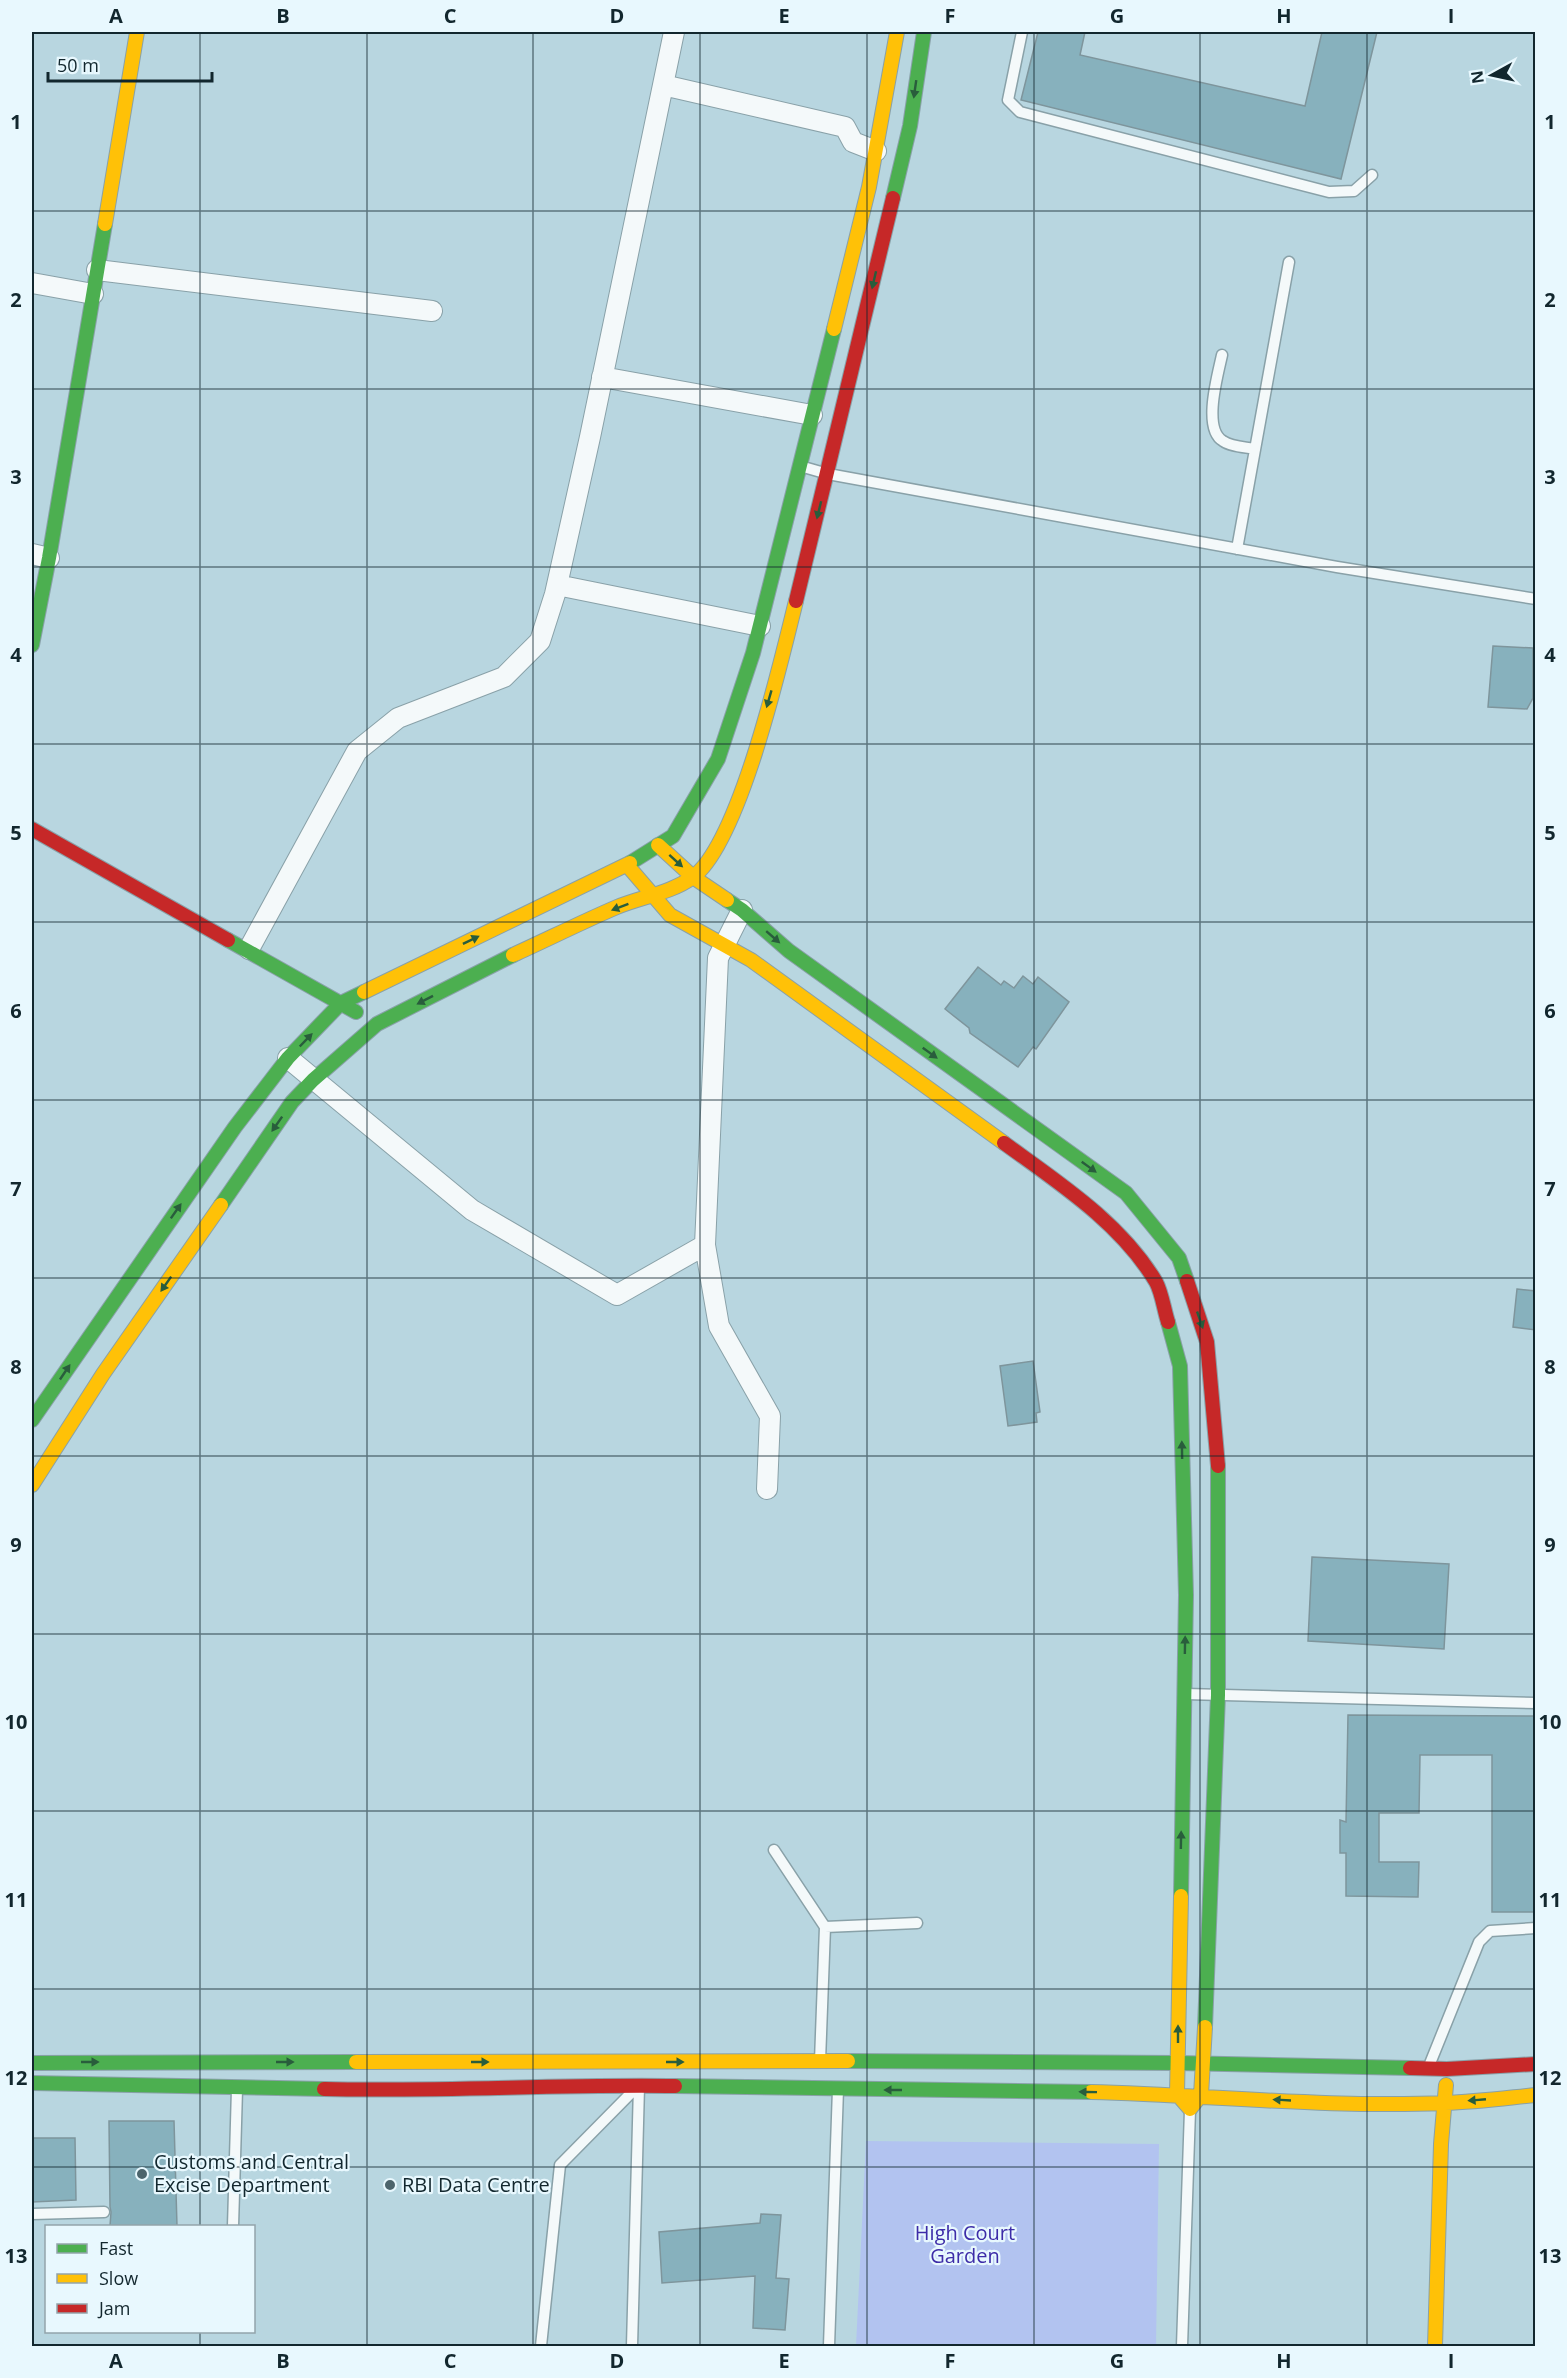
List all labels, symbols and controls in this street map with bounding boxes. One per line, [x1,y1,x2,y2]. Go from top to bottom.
text: A [109,2,123,29]
text: B [276,2,290,29]
text: C [444,2,457,29]
text: D [610,2,624,29]
text: E [778,2,790,29]
text: F [945,2,955,29]
text: G [1110,2,1124,29]
text: H [1276,2,1292,29]
text: I [1448,2,1454,29]
scale bar [48,45,212,83]
north arrow [1462,45,1522,105]
text: 50 m [57,53,99,77]
text: N [1465,69,1489,85]
one-way arrow [911,80,920,99]
text: 1 [10,108,22,135]
text: 1 [1544,108,1556,135]
one-way arrow [869,271,878,290]
text: 2 [10,286,22,313]
text: 2 [1544,286,1556,313]
text: 3 [10,463,22,490]
text: 3 [1544,463,1556,490]
one-way arrow [814,501,824,520]
text: 4 [10,641,22,668]
text: 4 [1544,641,1556,668]
one-way arrow [764,690,773,708]
text: 5 [10,819,22,846]
text: 5 [1544,819,1556,846]
one-way arrow [668,854,683,868]
one-way arrow [610,902,628,912]
one-way arrow [765,931,781,944]
one-way arrow [462,935,479,944]
one-way arrow [416,995,433,1004]
text: 6 [10,997,22,1024]
text: 6 [1544,997,1556,1024]
one-way arrow [299,1032,313,1047]
one-way arrow [922,1047,938,1059]
one-way arrow [271,1115,283,1131]
one-way arrow [1081,1160,1096,1172]
text: 7 [10,1175,22,1202]
text: 7 [1544,1175,1556,1202]
one-way arrow [170,1204,182,1220]
one-way arrow [160,1275,172,1291]
one-way arrow [1195,1311,1205,1329]
text: 8 [10,1353,22,1380]
text: 8 [1544,1353,1556,1380]
one-way arrow [59,1363,70,1380]
one-way arrow [1178,1440,1187,1459]
text: 9 [10,1531,22,1558]
text: 9 [1544,1531,1556,1558]
one-way arrow [1180,1635,1190,1654]
text: 10 [5,1708,27,1735]
text: 10 [1539,1708,1561,1735]
one-way arrow [1176,1830,1186,1849]
text: 11 [5,1886,27,1913]
text: 11 [1539,1886,1561,1913]
one-way arrow [1174,2025,1183,2044]
one-way arrow [275,2057,294,2067]
one-way arrow [470,2057,489,2067]
one-way arrow [665,2057,684,2067]
one-way arrow [80,2058,99,2067]
text: 12 [5,2064,27,2091]
text: 12 [1539,2064,1561,2091]
one-way arrow [883,2085,902,2095]
one-way arrow [1078,2087,1097,2097]
one-way arrow [1273,2095,1292,2105]
one-way arrow [1468,2095,1487,2105]
place label: Customs and Central Excise Department [154,2148,349,2198]
marker: Customs and Central Excise Department [135,2167,149,2181]
place label: RBI Data Centre [402,2171,550,2198]
marker: RBI Data Centre [383,2178,397,2192]
park label: High Court Garden [915,2219,1015,2269]
legend [45,2225,255,2333]
text: Fast [99,2236,133,2260]
text: 13 [5,2242,27,2269]
text: 13 [1539,2242,1561,2269]
text: Slow [99,2266,138,2290]
text: Jam [97,2296,131,2320]
text: A [109,2347,123,2374]
text: B [276,2347,290,2374]
text: C [444,2347,457,2374]
text: D [610,2347,624,2374]
text: E [778,2347,790,2374]
text: F [945,2347,955,2374]
text: G [1110,2347,1124,2374]
text: H [1276,2347,1292,2374]
text: I [1448,2347,1454,2374]

